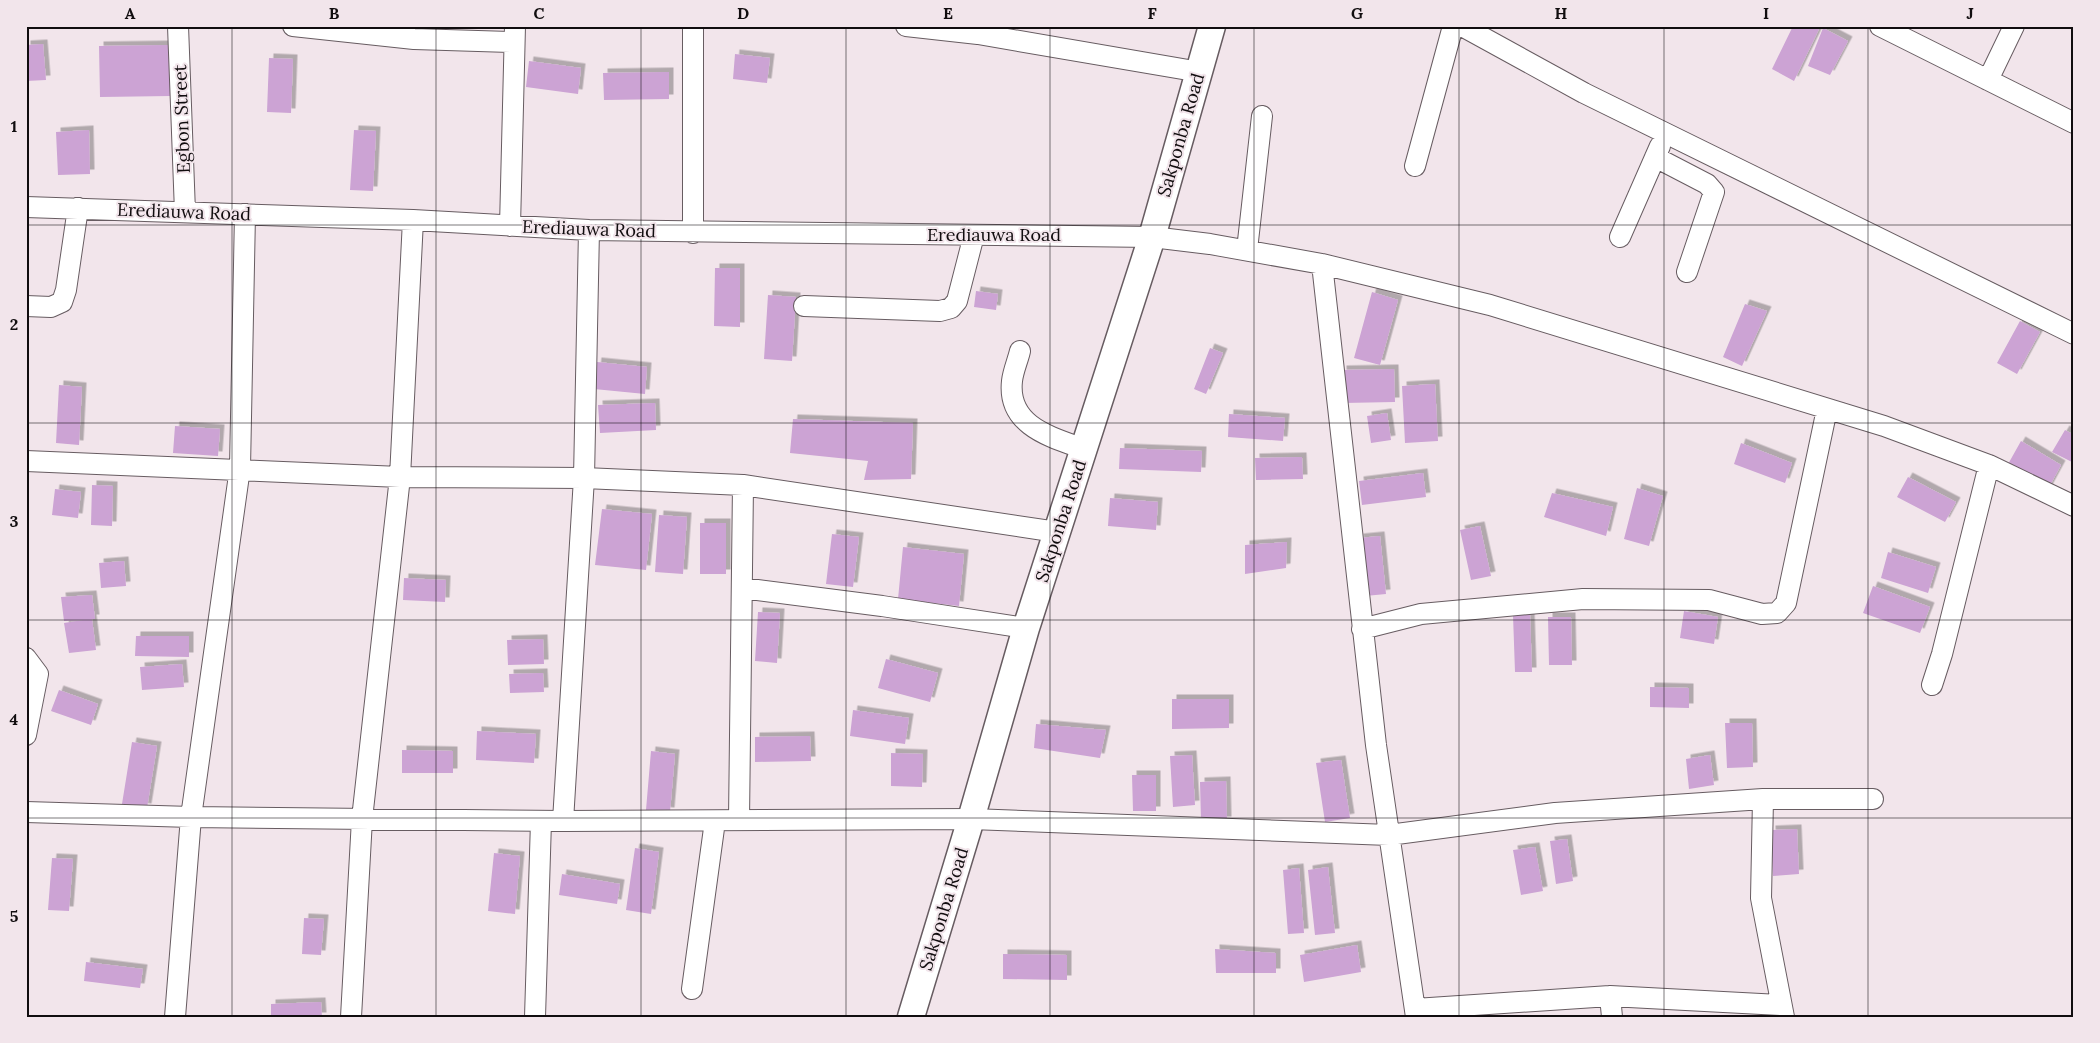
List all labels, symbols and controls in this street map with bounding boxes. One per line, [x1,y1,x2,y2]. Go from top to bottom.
text: A [125,3,136,23]
text: B [329,3,340,23]
text: C [533,3,545,23]
text: D [737,3,749,23]
text: E [943,3,953,23]
text: F [1147,3,1157,23]
text: G [1351,3,1363,23]
text: H [1555,3,1568,23]
text: I [1763,3,1769,23]
text: J [1966,3,1974,23]
street label: Egbon Street [168,64,195,174]
street label: Sakponba Road [1152,70,1209,199]
text: 1 [11,116,17,136]
street label: Erediauwa Road [117,198,252,225]
street label: Erediauwa Road [522,215,657,242]
street label: Erediauwa Road [927,223,1061,246]
text: 2 [10,314,18,334]
street label: Sakponba Road [1030,456,1091,585]
text: 3 [10,511,19,531]
text: 4 [10,709,19,729]
street label: Sakponba Road [914,844,973,973]
text: 5 [10,906,19,926]

